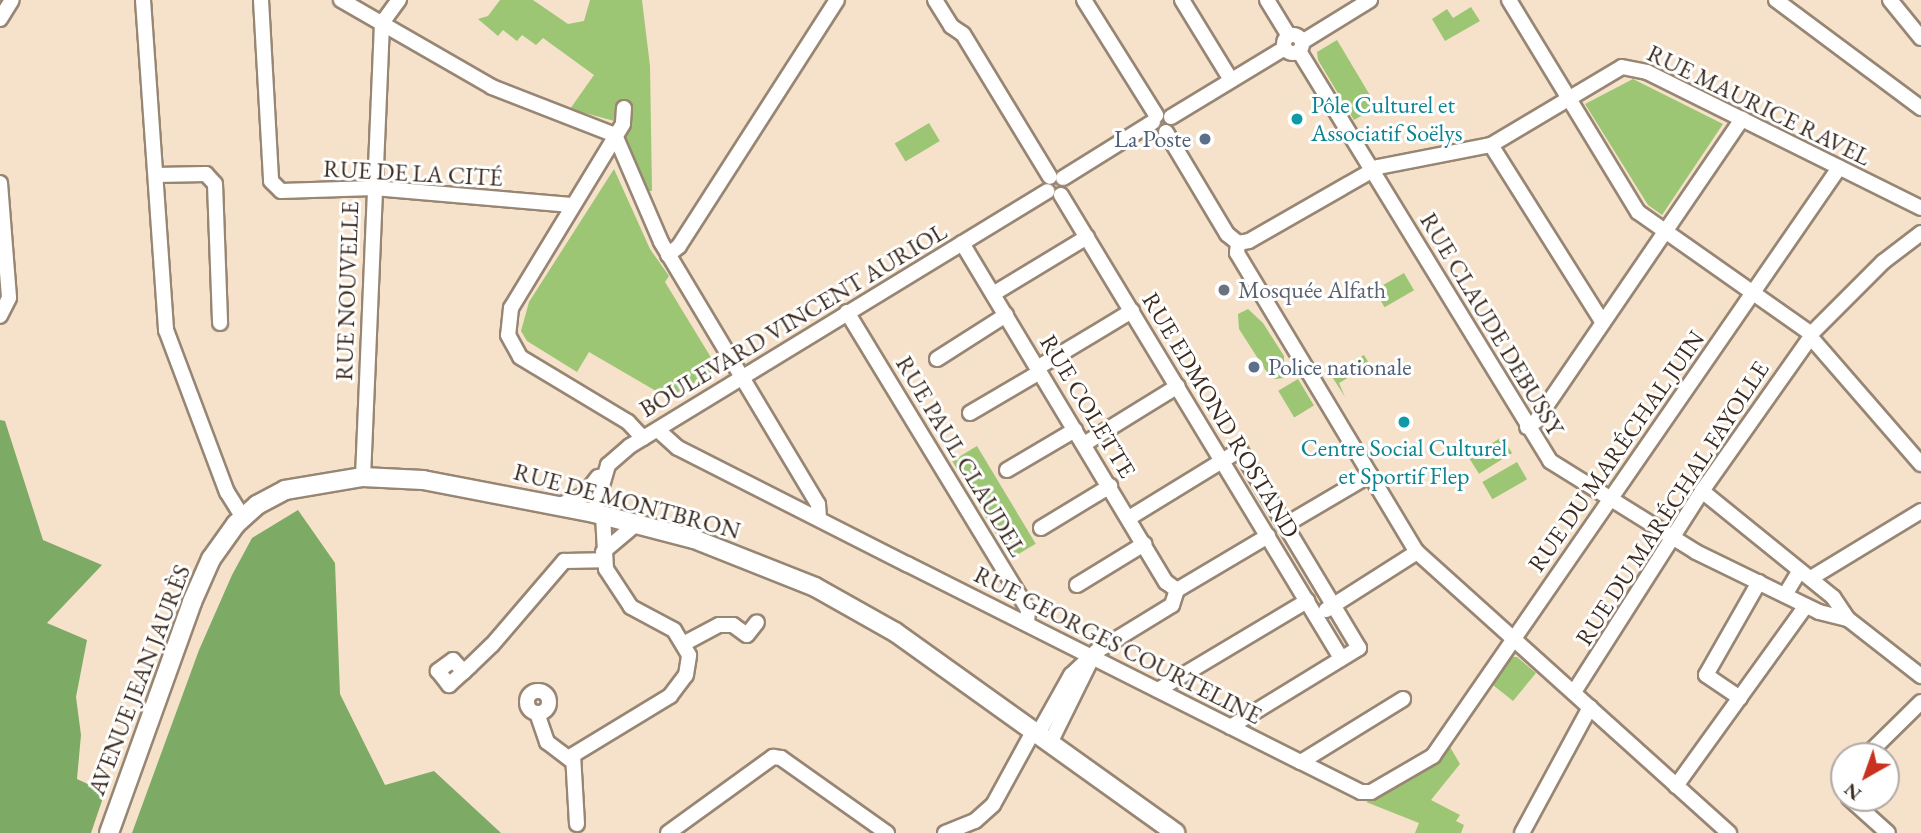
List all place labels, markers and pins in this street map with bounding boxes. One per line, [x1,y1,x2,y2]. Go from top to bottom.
place label: Pôle Culturel et Associatif Soëlys [1311,91,1462,147]
marker: Pôle Culturel et Associatif Soëlys [1289,111,1305,127]
place label: La Poste [1114,125,1191,153]
marker: La Poste [1197,131,1213,147]
place label: Mosquée Alfath [1238,276,1386,304]
marker: Mosquée Alfath [1216,282,1232,298]
place label: Police nationale [1268,353,1412,381]
marker: Police nationale [1246,359,1262,375]
marker: Centre Social Culturel et Sportif Flep [1396,414,1412,430]
place label: Centre Social Culturel et Sportif Flep [1301,434,1507,490]

